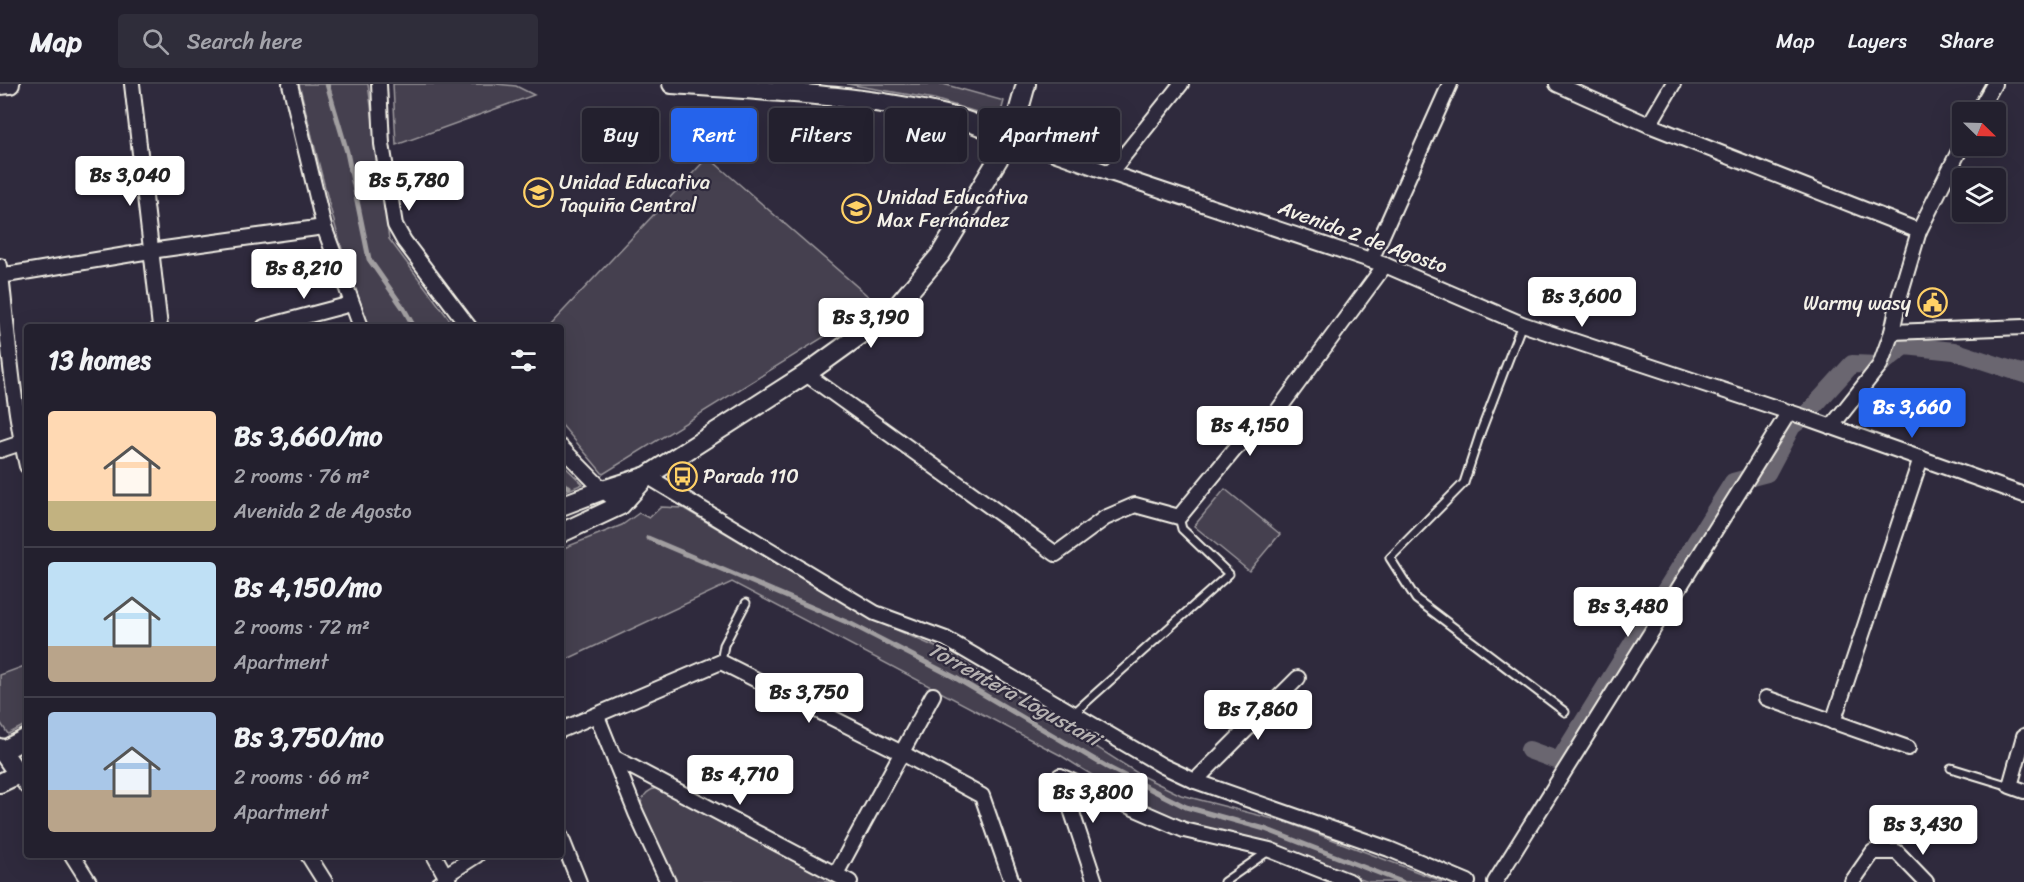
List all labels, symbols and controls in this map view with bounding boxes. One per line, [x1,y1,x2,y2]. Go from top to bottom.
search box [118,14,538,68]
text: Map [30,17,82,66]
text: Search here [187,22,303,61]
text: Map [1776,22,1815,60]
text: Layers [1848,22,1907,60]
text: Share [1940,22,1994,60]
icon: search [139,25,172,58]
north arrow [1952,102,2006,156]
map controls [1952,102,2006,222]
chip: Buy [582,108,659,162]
chip: Rent [671,108,757,162]
chip: Filters [769,108,873,162]
chip: New [885,108,967,162]
chip: Apartment [979,108,1120,162]
pin: Bs 3,040 [68,156,192,207]
text: Bs 3,040 [89,158,171,193]
pin: Bs 5,780 [347,161,471,212]
text: Bs 5,780 [369,163,449,198]
place label: Unidad Educativa Taquiña Central [559,165,710,223]
button: layers [1952,168,2006,222]
school or university icon: Unidad Educativa Taquiña Central [522,177,554,209]
place label: Unidad Educativa Max Fernández [877,180,1028,238]
street label: Avenida 2 de Agosto [1273,190,1453,284]
school or university icon: Unidad Educativa Max Fernández [840,193,872,225]
pin: Bs 8,210 [242,249,366,300]
text: Bs 8,210 [265,251,343,286]
pin: Bs 3,600 [1520,277,1644,328]
text: Bs 3,600 [1542,279,1622,314]
place label: Warmy wasy [1803,286,1912,321]
public building icon: Warmy wasy [1916,287,1948,319]
pin: Bs 3,190 [809,298,933,349]
text: Bs 3,190 [833,300,909,335]
text: 13 homes [48,337,151,383]
icon: filters [507,344,540,377]
pin: Bs 3,660 [1850,388,1974,439]
text: Bs 3,660 [1873,390,1951,425]
pin: Bs 4,150 [1188,406,1312,457]
text: Bs 4,150 [1211,408,1289,443]
text: Bs 3,660/mo [234,413,382,459]
icon: home [96,435,168,507]
text: 2 rooms · 76 m² [234,459,370,494]
place label: Parada 110 [703,459,799,494]
bus stop icon: Parada 110 [666,460,698,492]
text: Avenida 2 de Agosto [234,494,412,529]
text: Bs 4,150/mo [234,564,382,610]
icon: home [96,586,168,658]
pin: Bs 3,480 [1566,587,1690,638]
text: Bs 3,480 [1588,589,1668,624]
text: 2 rooms · 72 m² [234,610,370,645]
water label: Torrentera Logustani [921,631,1111,759]
text: Apartment [234,645,328,680]
pin: Bs 3,750 [747,673,871,724]
text: Bs 3,750 [769,675,849,710]
pin: Bs 7,860 [1196,690,1320,741]
text: Bs 7,860 [1218,692,1298,727]
text: Bs 3,750/mo [234,714,384,760]
icon: home [96,736,168,808]
pin: Bs 4,710 [678,755,802,806]
text: Bs 4,710 [701,757,779,792]
text: 2 rooms · 66 m² [234,760,370,795]
pin: Bs 3,800 [1031,773,1155,824]
text: Bs 3,800 [1053,775,1133,810]
text: Apartment [234,795,328,830]
pin: Bs 3,430 [1861,805,1985,856]
text: Bs 3,430 [1883,807,1963,842]

